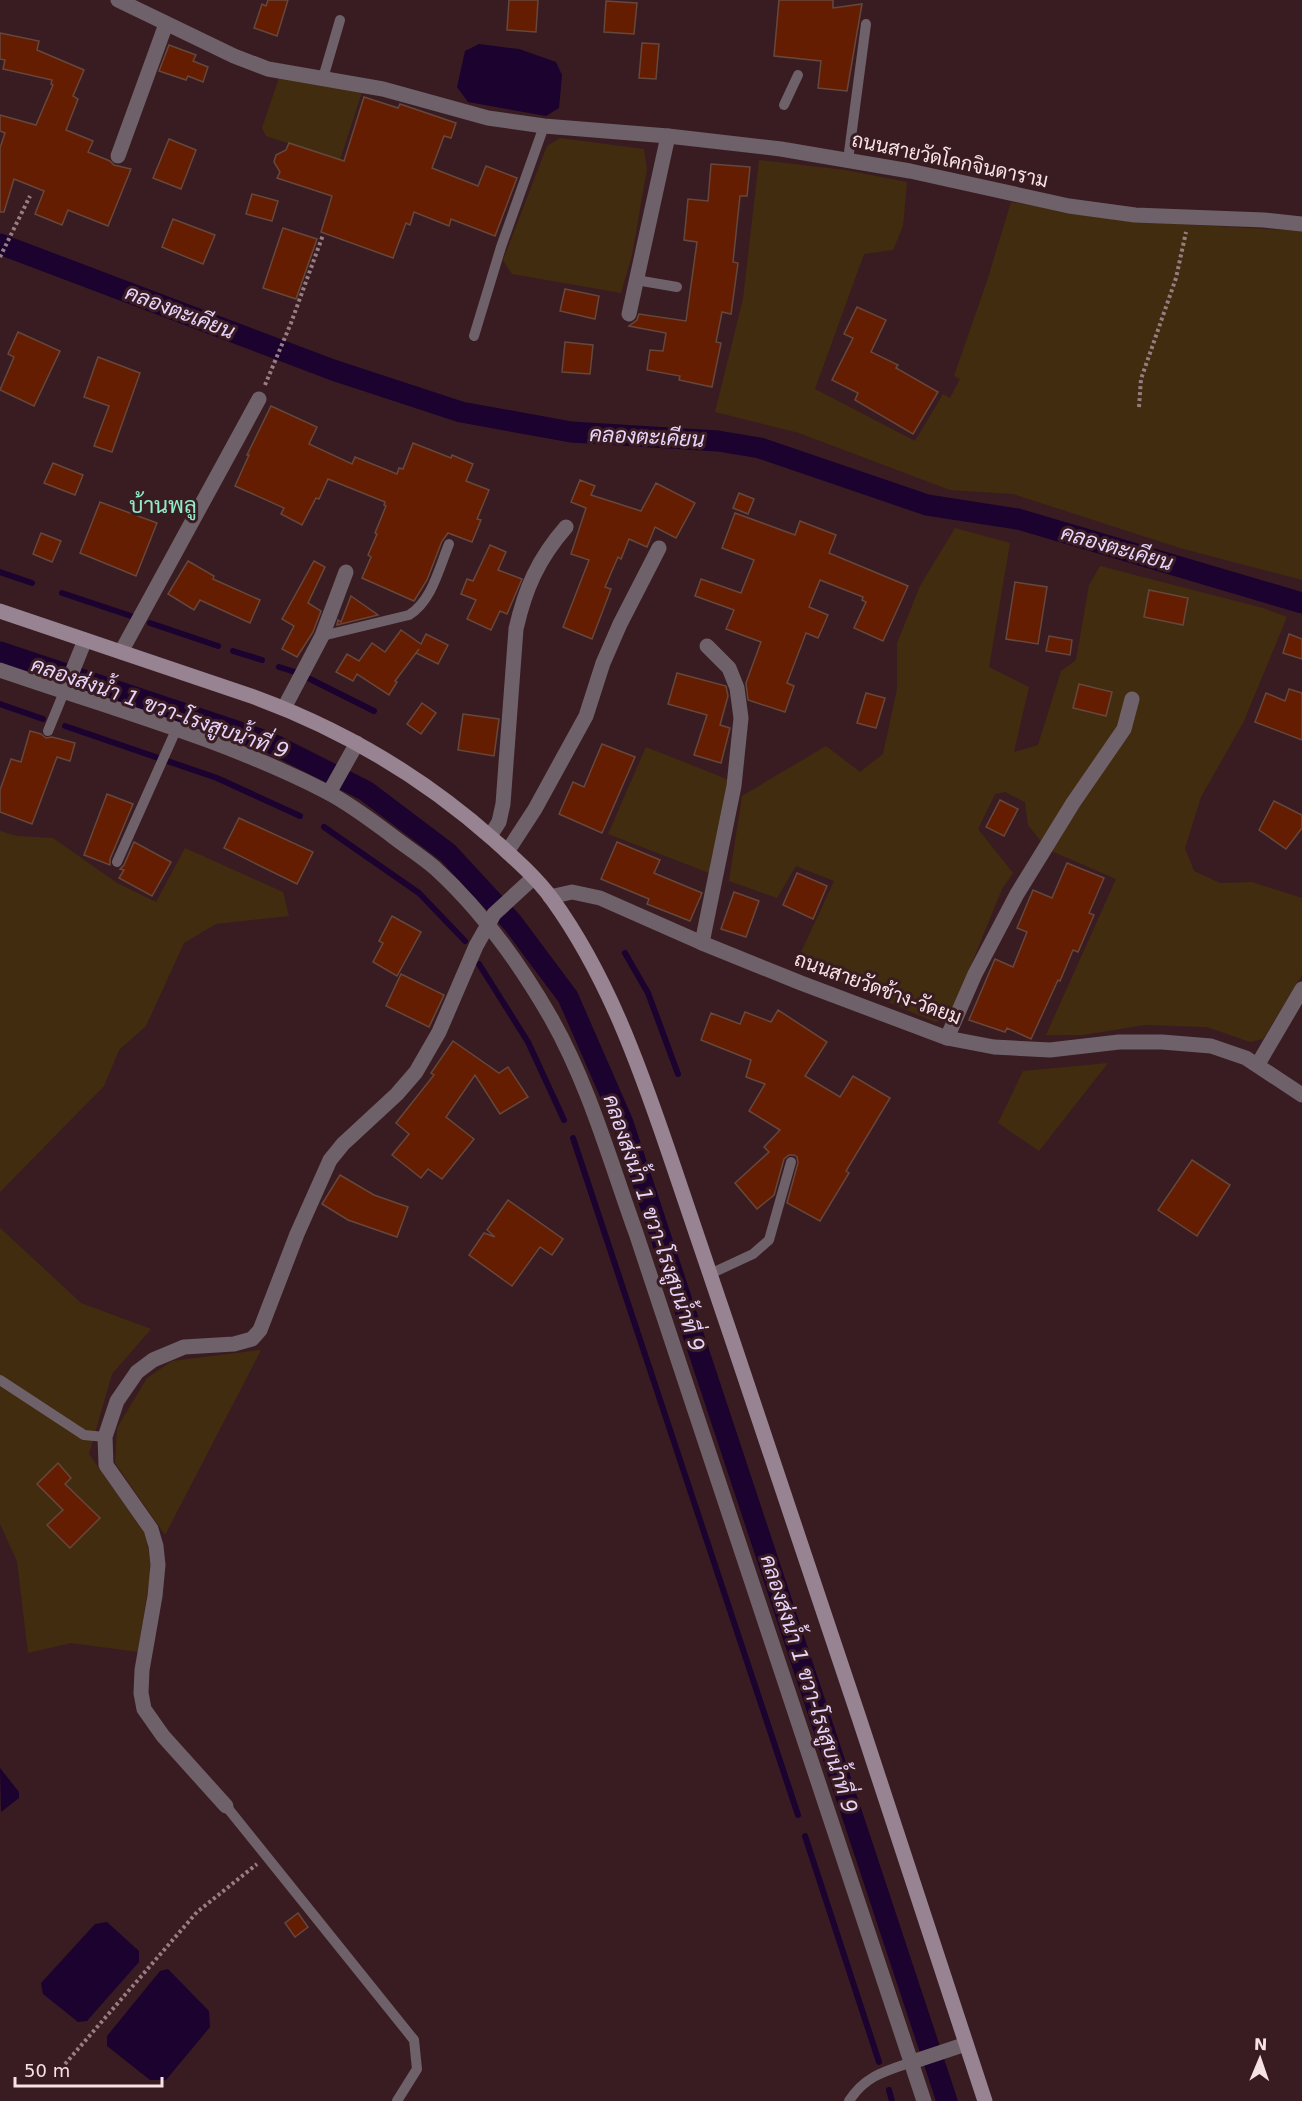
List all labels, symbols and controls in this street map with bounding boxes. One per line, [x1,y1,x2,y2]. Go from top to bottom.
street label: ถนนสายวัดโคกจินดาราม [850,126,1051,193]
water label: คลองตะเคียน [122,279,239,344]
water label: คลองตะเคียน [589,421,706,452]
district label: บ้านพลู [129,491,197,521]
water label: คลองตะเคียน [1058,520,1177,576]
water label: คลองส่งน้ำ 1 ขวา-โรงสูบน้ำที่ 9 [27,645,294,766]
street label: ถนนสายวัดช้าง-วัดยม [791,947,965,1029]
water label: คลองส่งน้ำ 1 ขวา-โรงสูบน้ำที่ 9 [596,1089,717,1356]
water label: คลองส่งน้ำ 1 ขวา-โรงสูบน้ำที่ 9 [753,1549,870,1817]
north arrow [1230,2029,1290,2089]
text: N [1253,2035,1268,2054]
scale bar [15,2050,162,2088]
text: 50 m [24,2060,70,2081]

